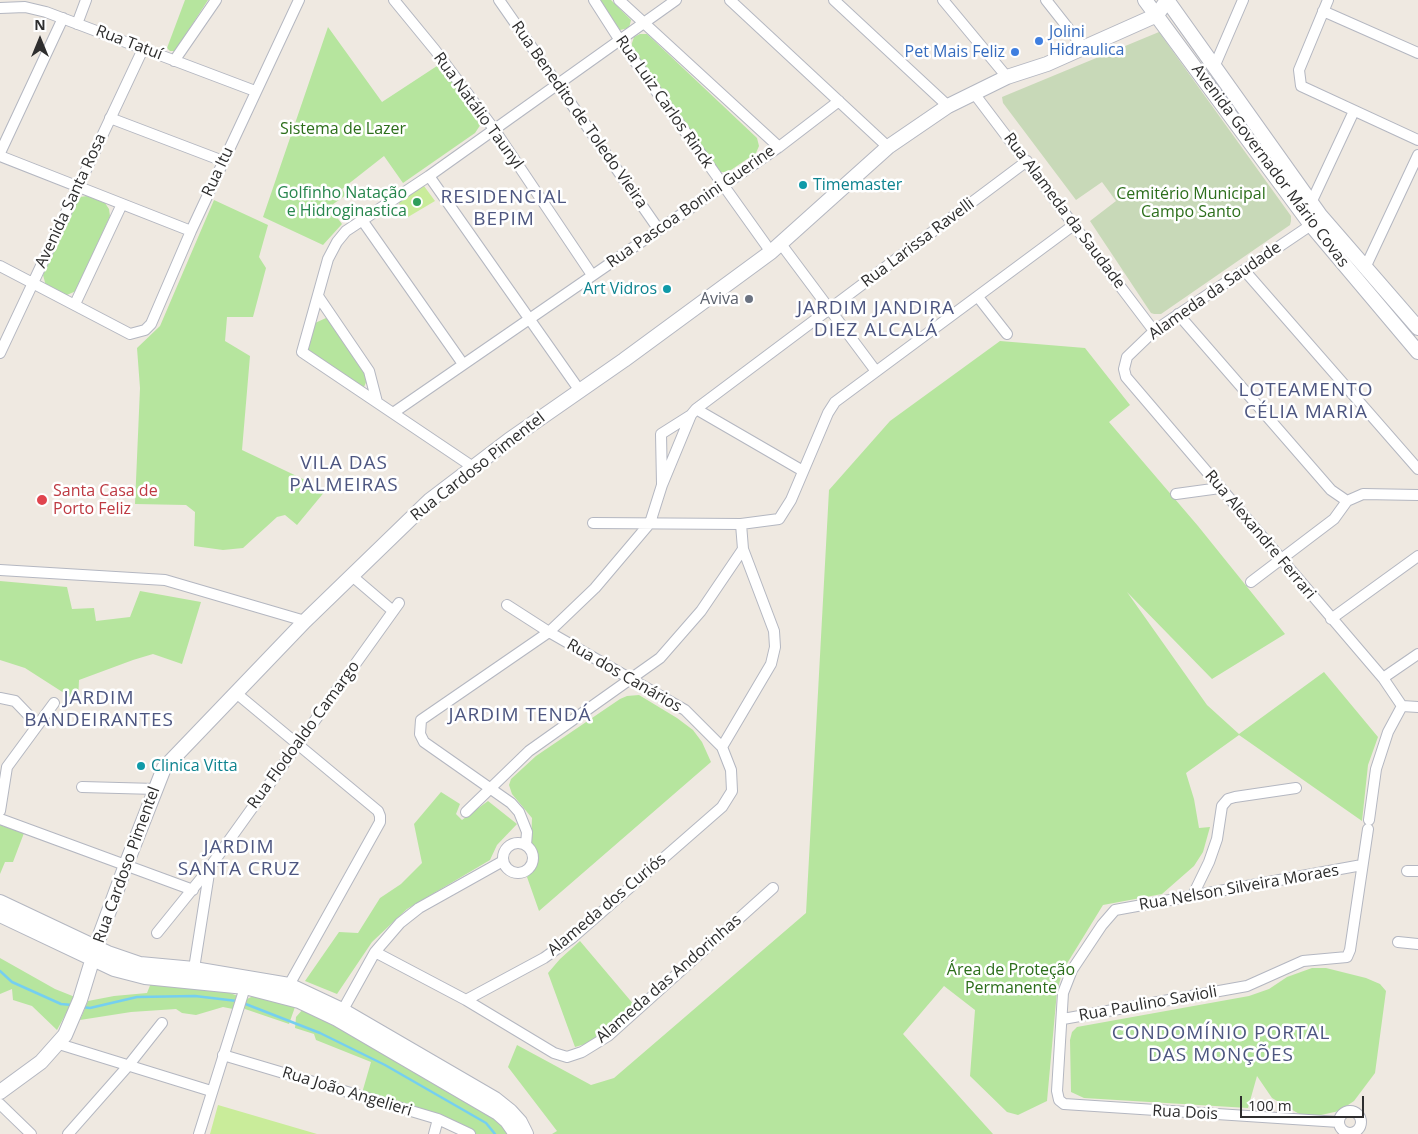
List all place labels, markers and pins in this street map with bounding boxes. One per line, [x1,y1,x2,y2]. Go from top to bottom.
place label: Jolini Hidraulica [1049,22,1124,60]
marker: Jolini Hidraulica [1033,35,1045,47]
place label: Pet Mais Feliz [905,42,1005,62]
marker: Pet Mais Feliz [1009,46,1021,58]
place label: Timemaster [813,175,902,195]
marker: Timemaster [797,179,809,191]
place label: Golfinho Natação e Hidroginastica [277,183,407,221]
marker: Golfinho Natação e Hidroginastica [411,196,423,208]
place label: Art Vidros [583,279,657,299]
marker: Art Vidros [661,283,673,295]
place label: Aviva [700,289,739,309]
marker: Aviva [743,293,755,305]
place label: Santa Casa de Porto Feliz [53,481,158,519]
marker: Santa Casa de Porto Feliz [35,493,49,507]
place label: Clinica Vitta [151,756,238,776]
marker: Clinica Vitta [135,760,147,772]

